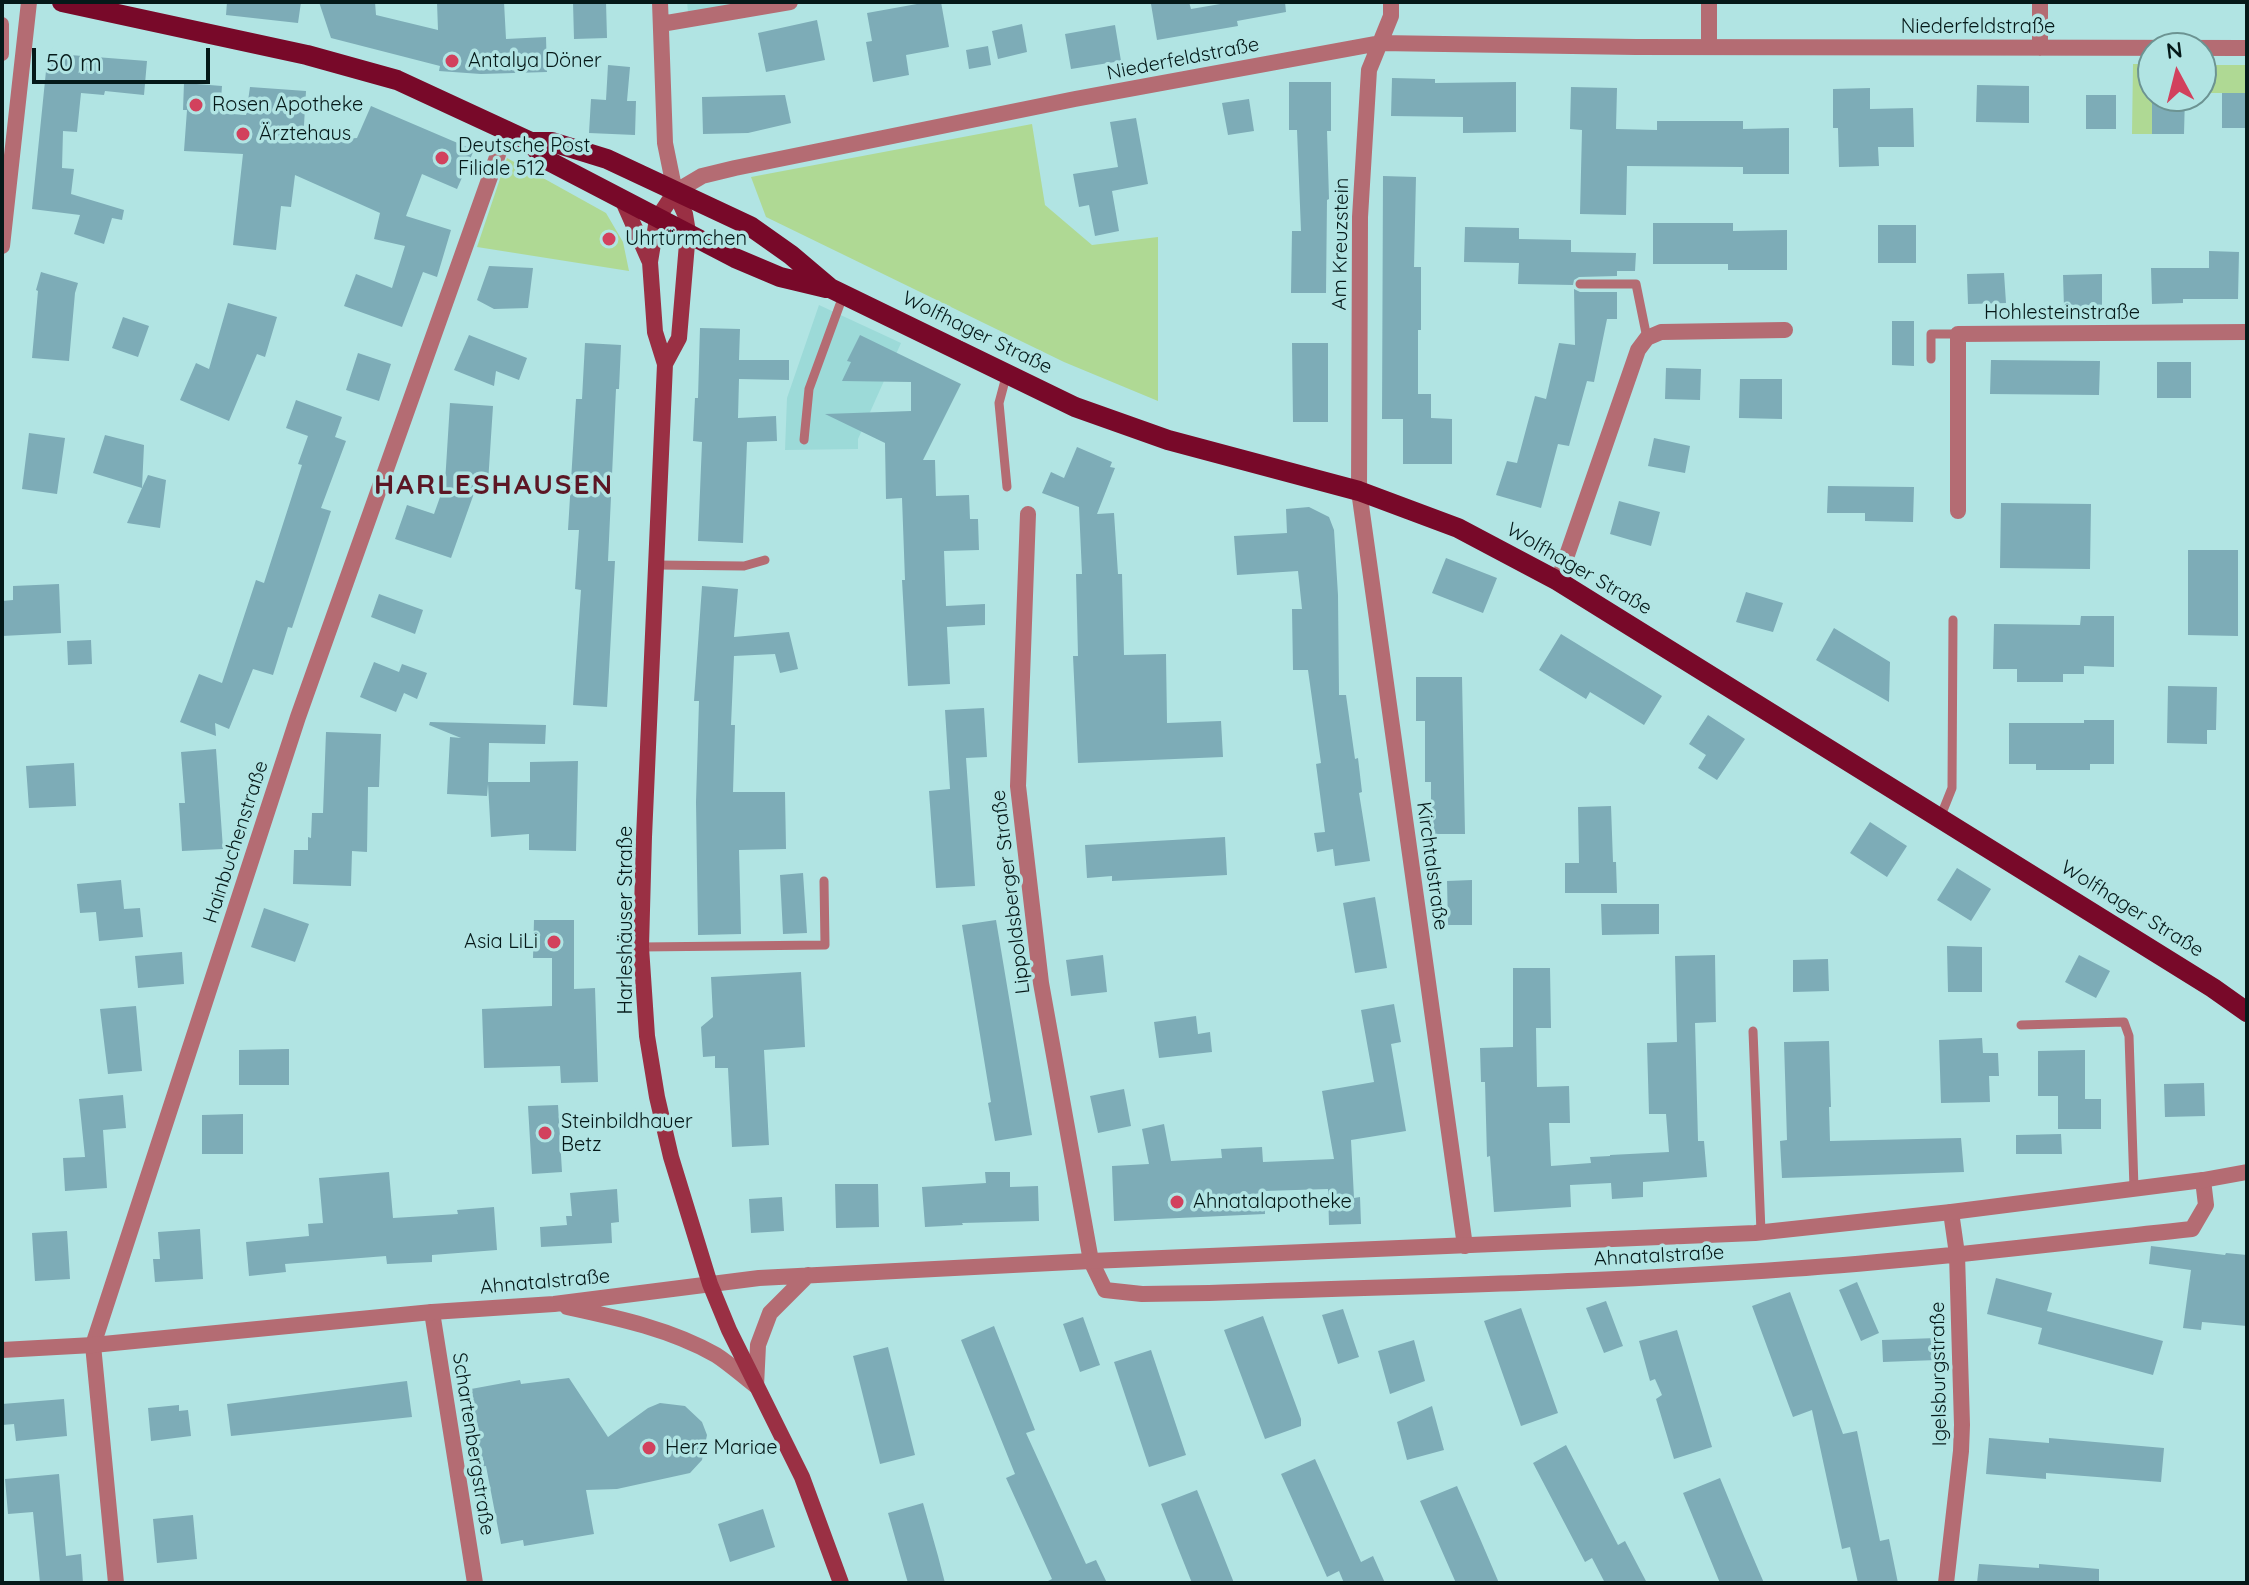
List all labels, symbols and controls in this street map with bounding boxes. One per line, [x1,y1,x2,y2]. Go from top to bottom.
street label: Niederfeldstraße [1901,15,2055,39]
scale bar [36,32,214,82]
street label: Niederfeldstraße [1105,32,1261,86]
north arrow [2137,32,2217,112]
text: N [2165,35,2184,65]
text: 50 m [46,47,102,77]
place label: Antalya Döner [468,49,602,73]
marker: Antalya Döner [443,52,461,70]
place label: Rosen Apotheke [212,93,363,117]
marker: Rosen Apotheke [187,96,205,114]
place label: Ärztehaus [259,122,351,146]
marker: Ärztehaus [234,125,252,143]
place label: Deutsche Post Filiale 512 [458,134,590,181]
marker: Deutsche Post Filiale 512 [433,149,451,167]
street label: Am Kreuzstein [1328,177,1354,311]
place label: Uhrtürmchen [625,227,747,251]
marker: Uhrtürmchen [600,230,618,248]
street label: Wolfhager Straße [898,286,1056,380]
street label: Hohlesteinstraße [1984,301,2140,325]
district label: HARLESHAUSEN [374,469,614,503]
street label: Wolfhager Straße [1502,518,1656,620]
street label: Hainbuchenstraße [198,758,274,926]
street label: Lippoldsberger Straße [987,789,1035,995]
street label: Kirchtalstraße [1411,800,1453,932]
street label: Harleshäuser Straße [614,826,638,1014]
street label: Wolfhager Straße [2056,855,2208,963]
place label: Asia LiLi [464,930,538,954]
marker: Asia LiLi [545,933,563,951]
place label: Steinbildhauer Betz [561,1110,693,1157]
marker: Steinbildhauer Betz [536,1124,554,1142]
place label: Ahnatalapotheke [1193,1190,1352,1214]
marker: Ahnatalapotheke [1168,1193,1186,1211]
street label: Ahnatalstraße [1593,1241,1725,1271]
street label: Ahnatalstraße [479,1264,611,1300]
street label: Igelsburgstraße [1926,1301,1952,1447]
street label: Schartenbergstraße [447,1351,499,1537]
place label: Herz Mariae [665,1436,777,1460]
marker: Herz Mariae [640,1439,658,1457]

